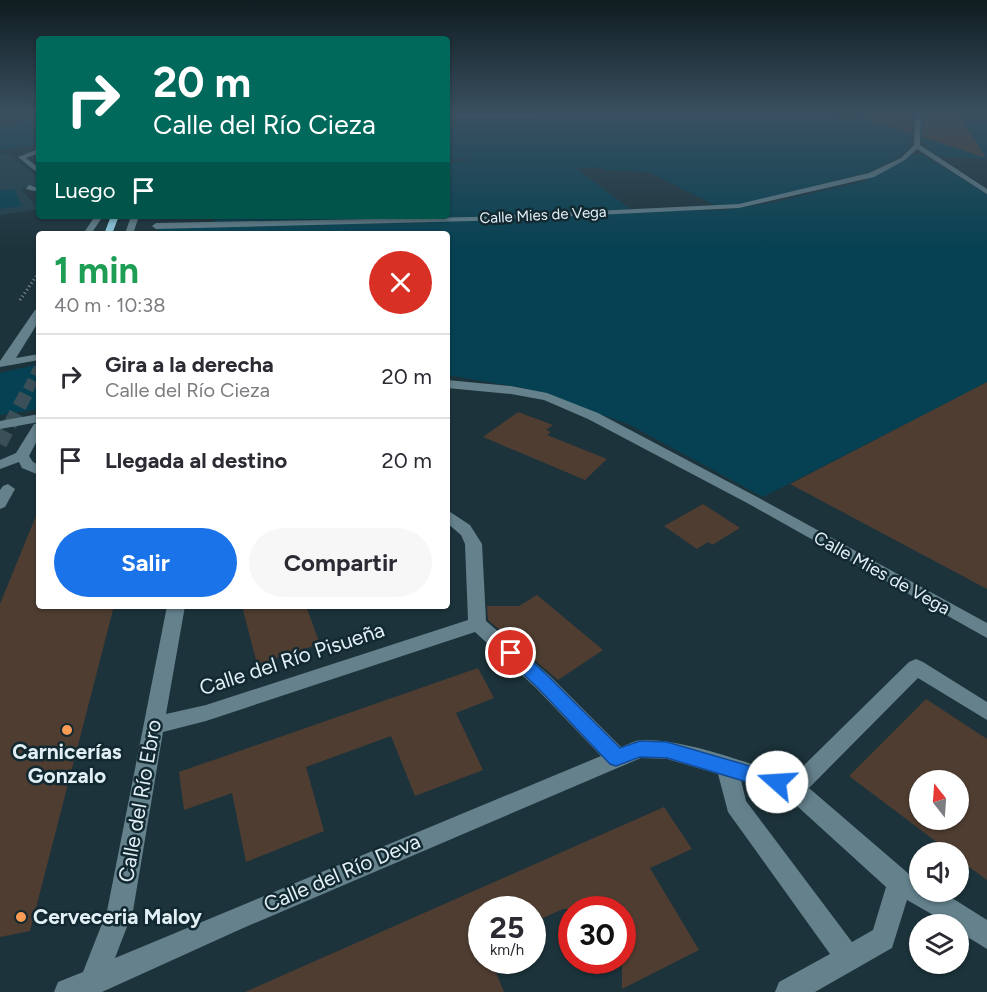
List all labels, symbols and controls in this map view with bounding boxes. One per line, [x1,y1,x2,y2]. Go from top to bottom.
text: 20 m [153,57,251,108]
icon: right [54,60,132,138]
text: Calle del Río Cieza [153,108,376,141]
icon: arrive [127,174,160,207]
text: Luego [54,177,115,204]
street label: Calle Mies de Vega [479,203,607,227]
text: 1 min [54,249,139,292]
button: close [369,251,432,314]
text: 40 m · 10:38 [54,293,165,317]
text: Gira a la derecha [105,351,274,378]
icon: right [54,360,87,393]
text: 20 m [381,363,432,390]
text: Calle del Río Cieza [105,378,270,402]
icon: arrive [54,444,87,477]
text: Llegada al destino [105,447,287,474]
text: 20 m [381,447,432,474]
street label: Calle Mies de Vega [810,526,954,620]
button: Salir [54,528,237,597]
button: Compartir [249,528,432,597]
street label: Calle del Río Pisueña [196,617,388,700]
pin [485,627,536,678]
icon: arrive [494,636,527,669]
street label: Calle del Río Ebro [113,718,166,884]
marker: Carnicerías Gonzalo [60,723,74,737]
place label: Carnicerías Gonzalo [12,739,122,788]
position arrow [745,750,809,814]
north arrow [909,770,969,830]
map controls [909,770,969,974]
street label: Calle del Río Deva [260,828,424,917]
button: sound [909,842,969,902]
speed limit sign: 30 [558,896,636,974]
place label: Cerveceria Maloy [33,904,203,929]
text: 25 [490,909,524,946]
marker: Cerveceria Maloy [14,910,28,924]
button: layers [909,914,969,974]
text: km/h [490,941,524,959]

